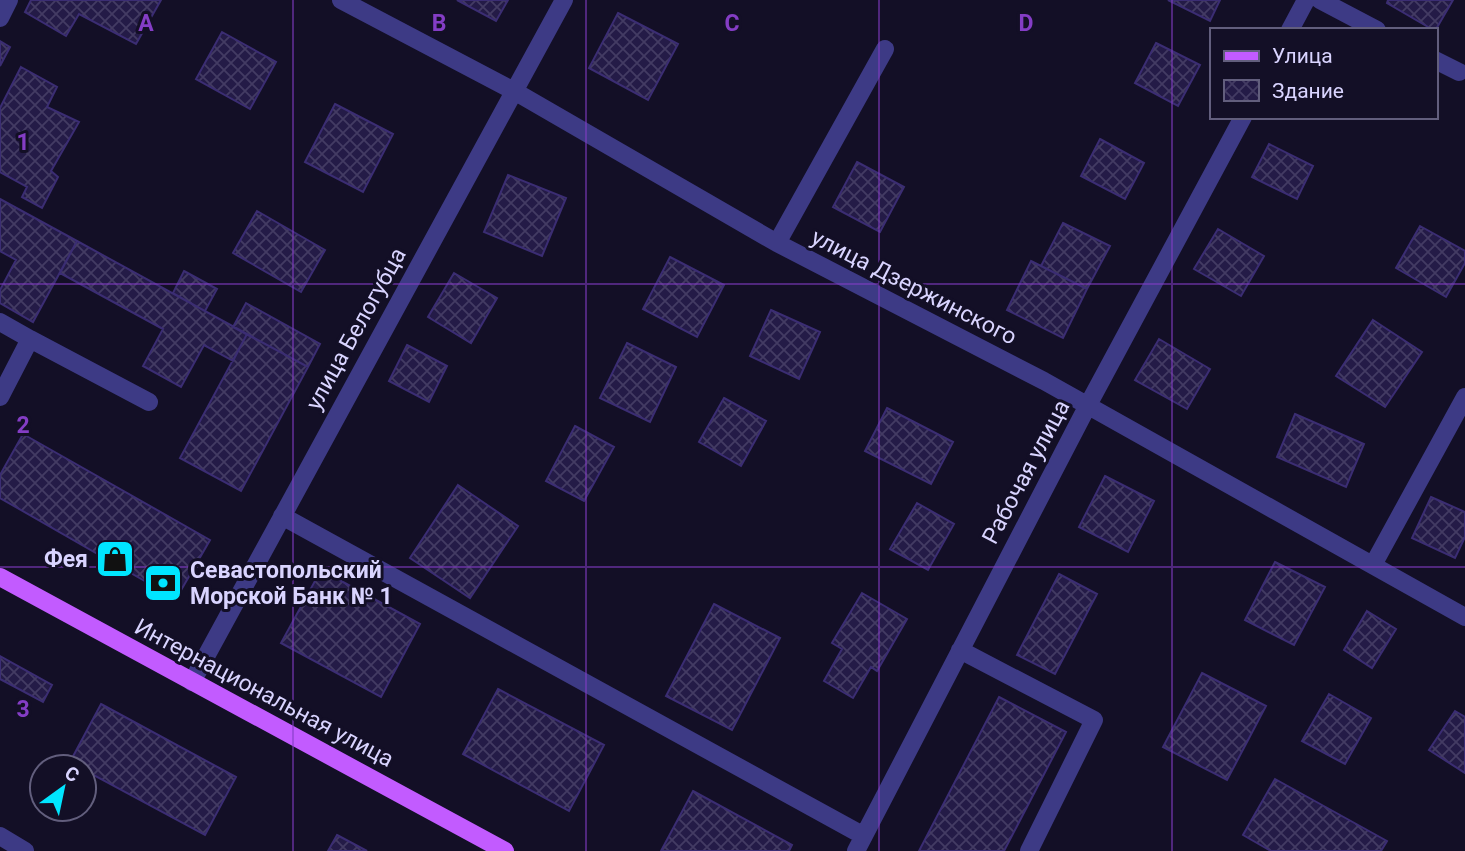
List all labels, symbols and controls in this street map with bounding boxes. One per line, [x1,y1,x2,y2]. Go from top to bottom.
text: A [138,10,154,37]
text: B [432,10,446,37]
text: C [724,10,740,37]
text: D [1019,10,1033,37]
legend [1210,28,1437,119]
text: Улица [1272,44,1333,68]
text: Здание [1272,79,1344,103]
text: 1 [16,129,30,156]
street label: улица Дзержинского [807,223,1021,351]
street label: улица Белогубца [300,243,412,415]
street label: Рабочая улица [977,395,1075,549]
text: 2 [16,412,30,439]
shop icon: Фея [94,538,136,580]
place label: Фея [44,546,88,573]
place label: Севастопольский Морской Банк № 1 [190,557,393,610]
bank icon: Севастопольский Морской Банк № 1 [142,562,184,604]
street label: Интернациональная улица [130,613,398,773]
text: 3 [16,696,30,723]
north arrow [28,753,98,823]
text: С [61,761,83,787]

